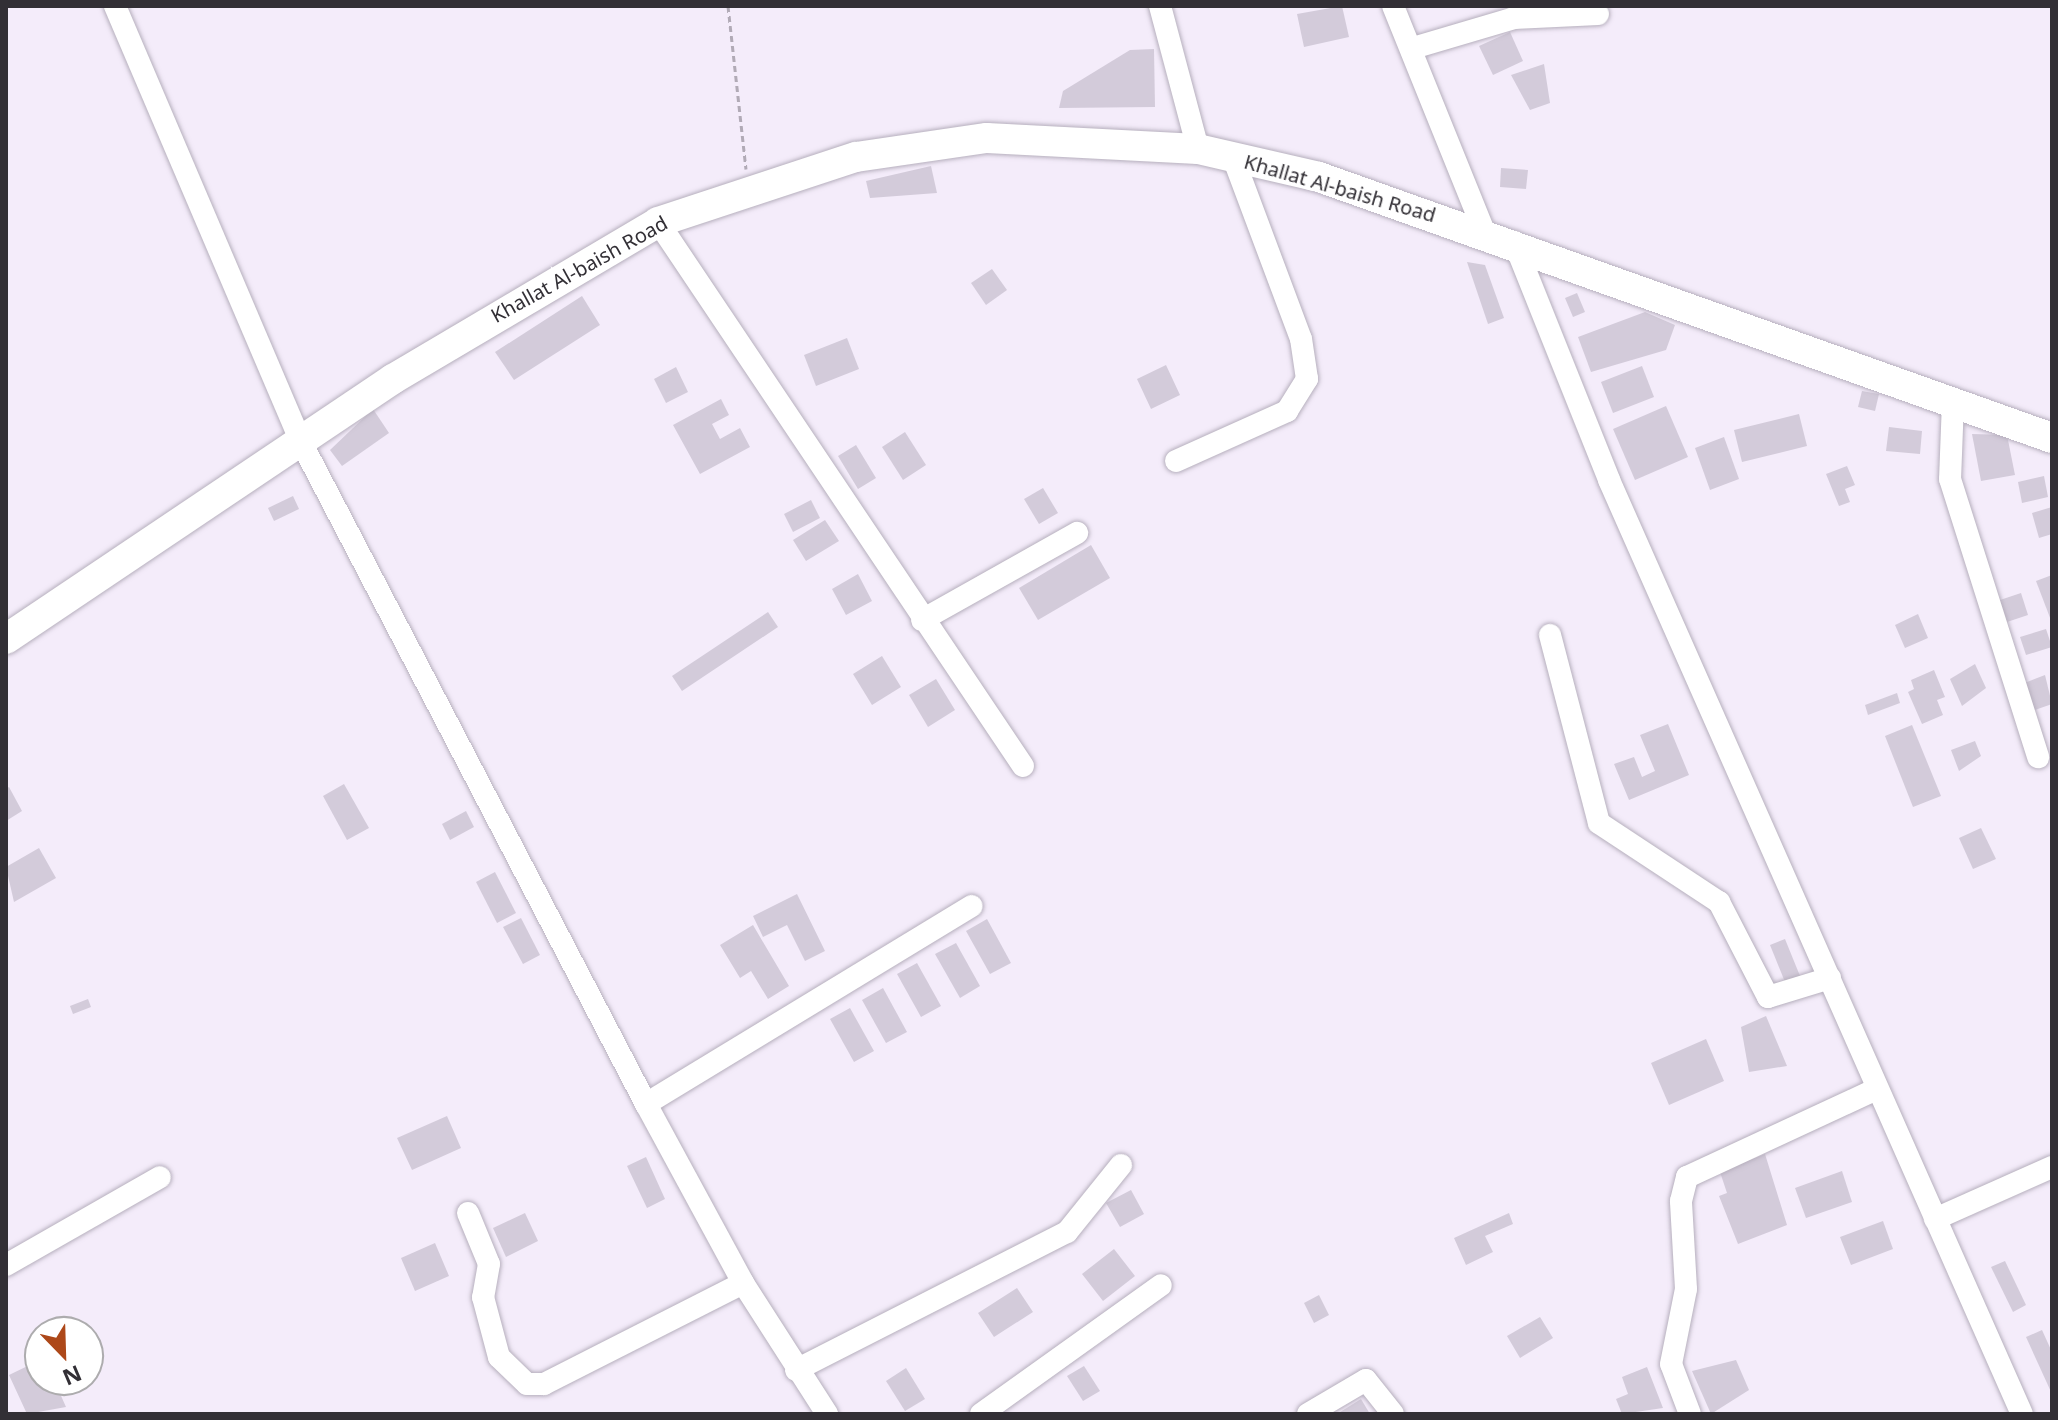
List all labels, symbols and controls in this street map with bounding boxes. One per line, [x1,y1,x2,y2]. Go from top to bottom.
street label: Khallat Al-baish Road [1241,149,1439,227]
street label: Khallat Al-baish Road [487,210,671,328]
north arrow [24,1316,104,1396]
text: N [59,1359,87,1394]

